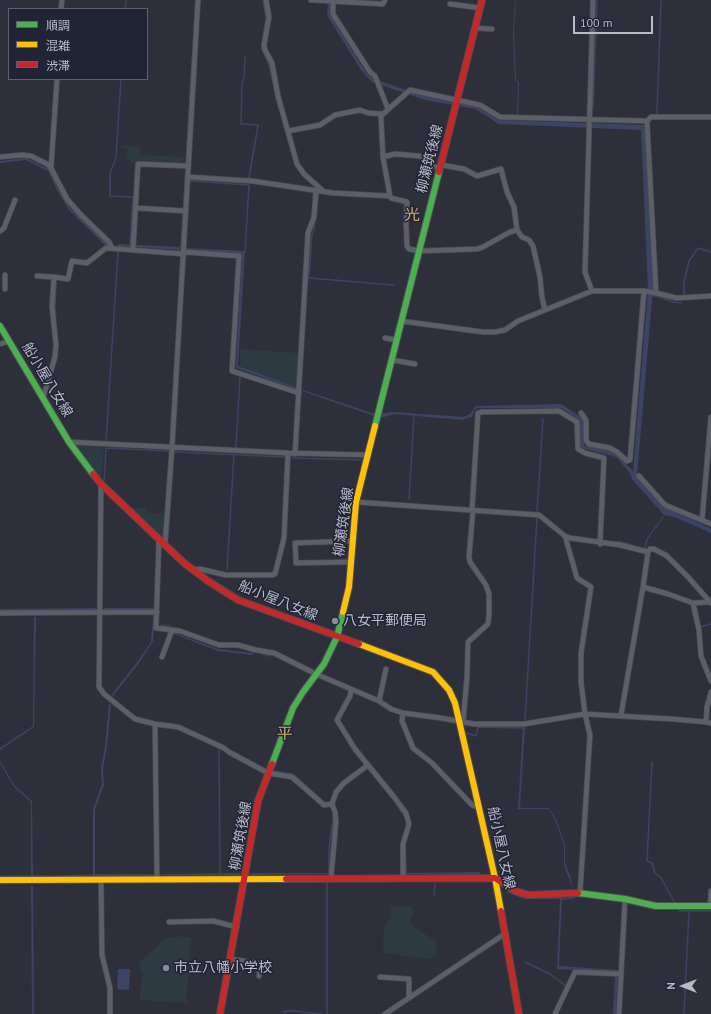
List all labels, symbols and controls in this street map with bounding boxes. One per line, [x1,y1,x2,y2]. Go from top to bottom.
legend [8,8,148,80]
scale bar [575,8,655,34]
text: 100 m [580,15,613,30]
text: 順調 [46,18,70,33]
text: 混雑 [46,38,70,53]
text: 渋滞 [46,58,70,73]
street label: 柳瀬筑後線 [413,123,447,195]
district label: 光 [404,205,420,225]
street label: 船小屋八女線 [18,340,76,420]
street label: 柳瀬筑後線 [331,486,357,558]
street label: 船小屋八女線 [236,577,320,625]
place label: 八女平郵便局 [343,613,427,629]
marker: 八女平郵便局 [330,616,340,626]
district label: 平 [277,724,293,744]
street label: 柳瀬筑後線 [227,800,255,872]
street label: 船小屋八女線 [484,805,518,891]
place label: 市立八幡小学校 [174,960,272,976]
marker: 市立八幡小学校 [161,963,171,973]
north arrow [663,966,703,1006]
text: N [664,982,678,990]

